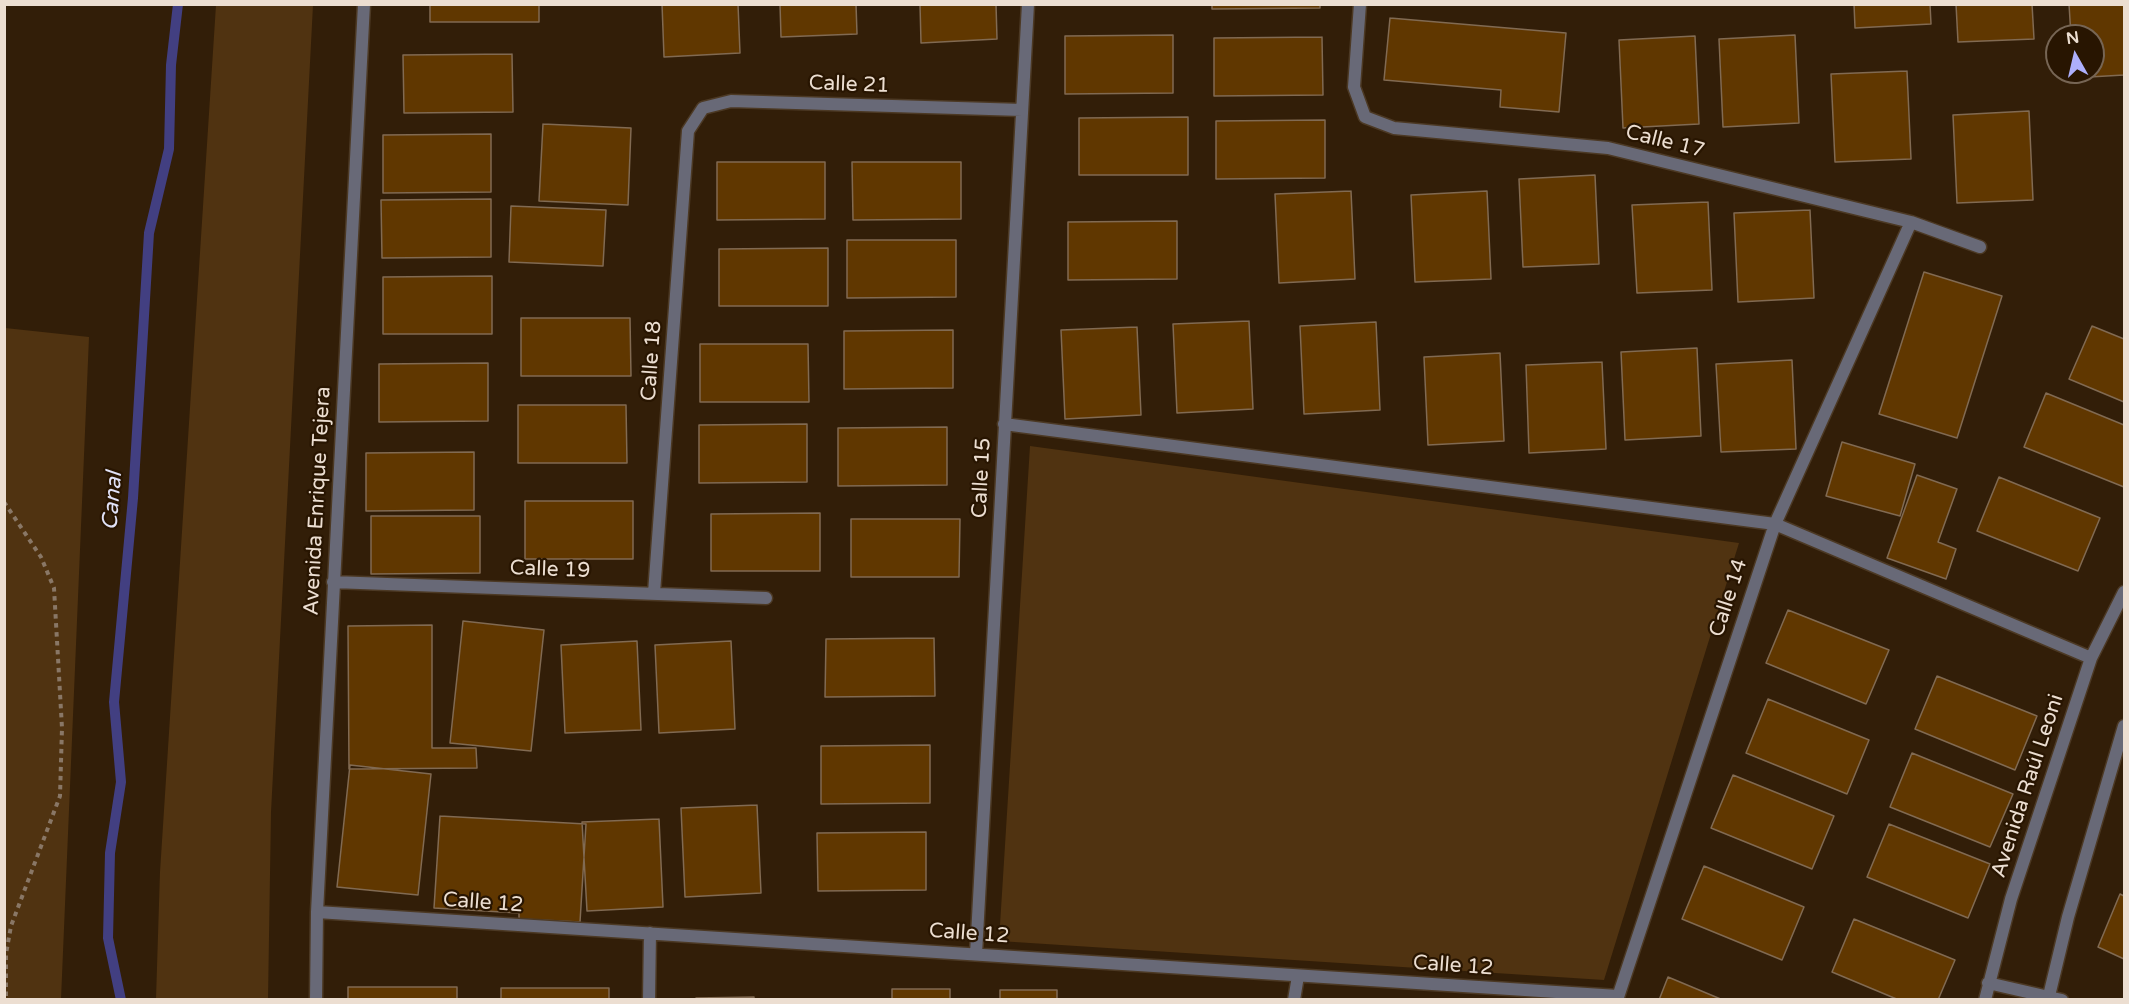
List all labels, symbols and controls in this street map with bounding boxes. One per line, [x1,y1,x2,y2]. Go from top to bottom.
north arrow [2045,24,2105,84]
text: N [2065,27,2081,49]
street label: Calle 21 [808,71,890,99]
street label: Calle 17 [1623,120,1707,164]
street label: Calle 18 [637,320,667,402]
street label: Avenida Enrique Tejera [299,386,337,616]
street label: Calle 15 [967,437,997,519]
water label: Canal [97,471,129,531]
street label: Calle 19 [509,556,591,584]
street label: Calle 14 [1705,556,1753,640]
street label: Avenida Raúl Leoni [1986,691,2070,881]
street label: Calle 12 [442,888,524,918]
street label: Calle 12 [928,919,1010,949]
street label: Calle 12 [1412,951,1494,981]

